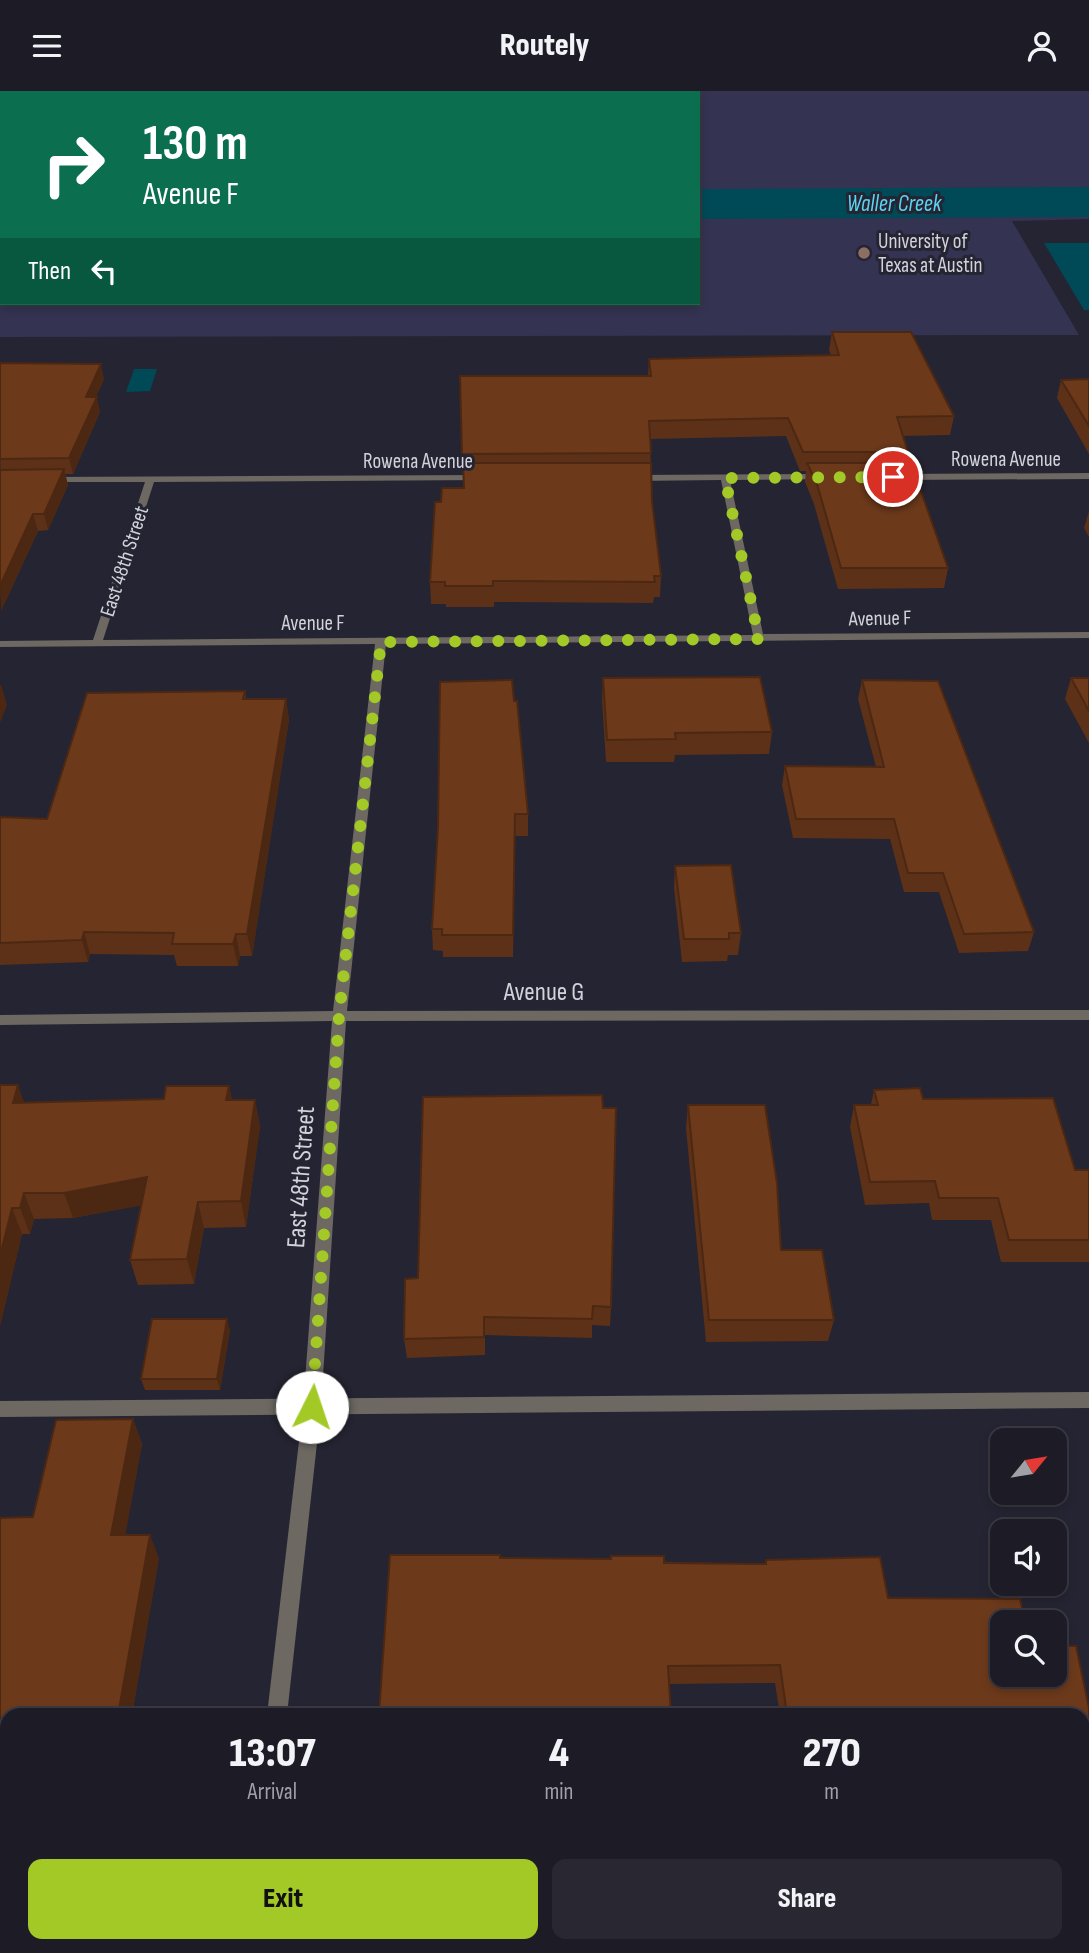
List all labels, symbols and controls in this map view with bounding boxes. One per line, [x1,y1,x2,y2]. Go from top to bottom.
text: Routely [500,26,589,65]
icon: menu [28,27,66,65]
icon: person [1023,27,1061,65]
text: 130 m [143,115,248,174]
icon: right [28,119,119,210]
text: Avenue F [143,175,239,214]
water label: Waller Creek [847,190,943,218]
place label: University of Texas at Austin [878,229,982,278]
marker: University of Texas at Austin [856,245,872,261]
icon: left [85,252,123,290]
text: Then [28,256,71,287]
pin [863,447,923,507]
street label: Rowena Avenue [951,447,1061,472]
street label: Rowena Avenue [363,449,473,474]
icon: arrive [874,458,912,496]
street label: East 48th Street [95,503,154,620]
street label: Avenue F [847,605,912,632]
street label: Avenue F [281,611,344,636]
street label: Avenue G [503,977,584,1008]
street label: East 48th Street [281,1105,322,1249]
position arrow [275,1370,349,1444]
north arrow [990,1428,1068,1505]
map controls [990,1428,1067,1687]
button: sound [990,1519,1067,1596]
button: search [990,1610,1067,1687]
text: 13:07 [229,1728,315,1779]
text: 4 [549,1728,569,1779]
text: 270 [803,1728,861,1779]
text: Arrival [248,1778,297,1806]
text: min [545,1778,573,1806]
text: m [824,1778,839,1806]
button: Exit [28,1859,538,1939]
button: Share [552,1859,1062,1939]

